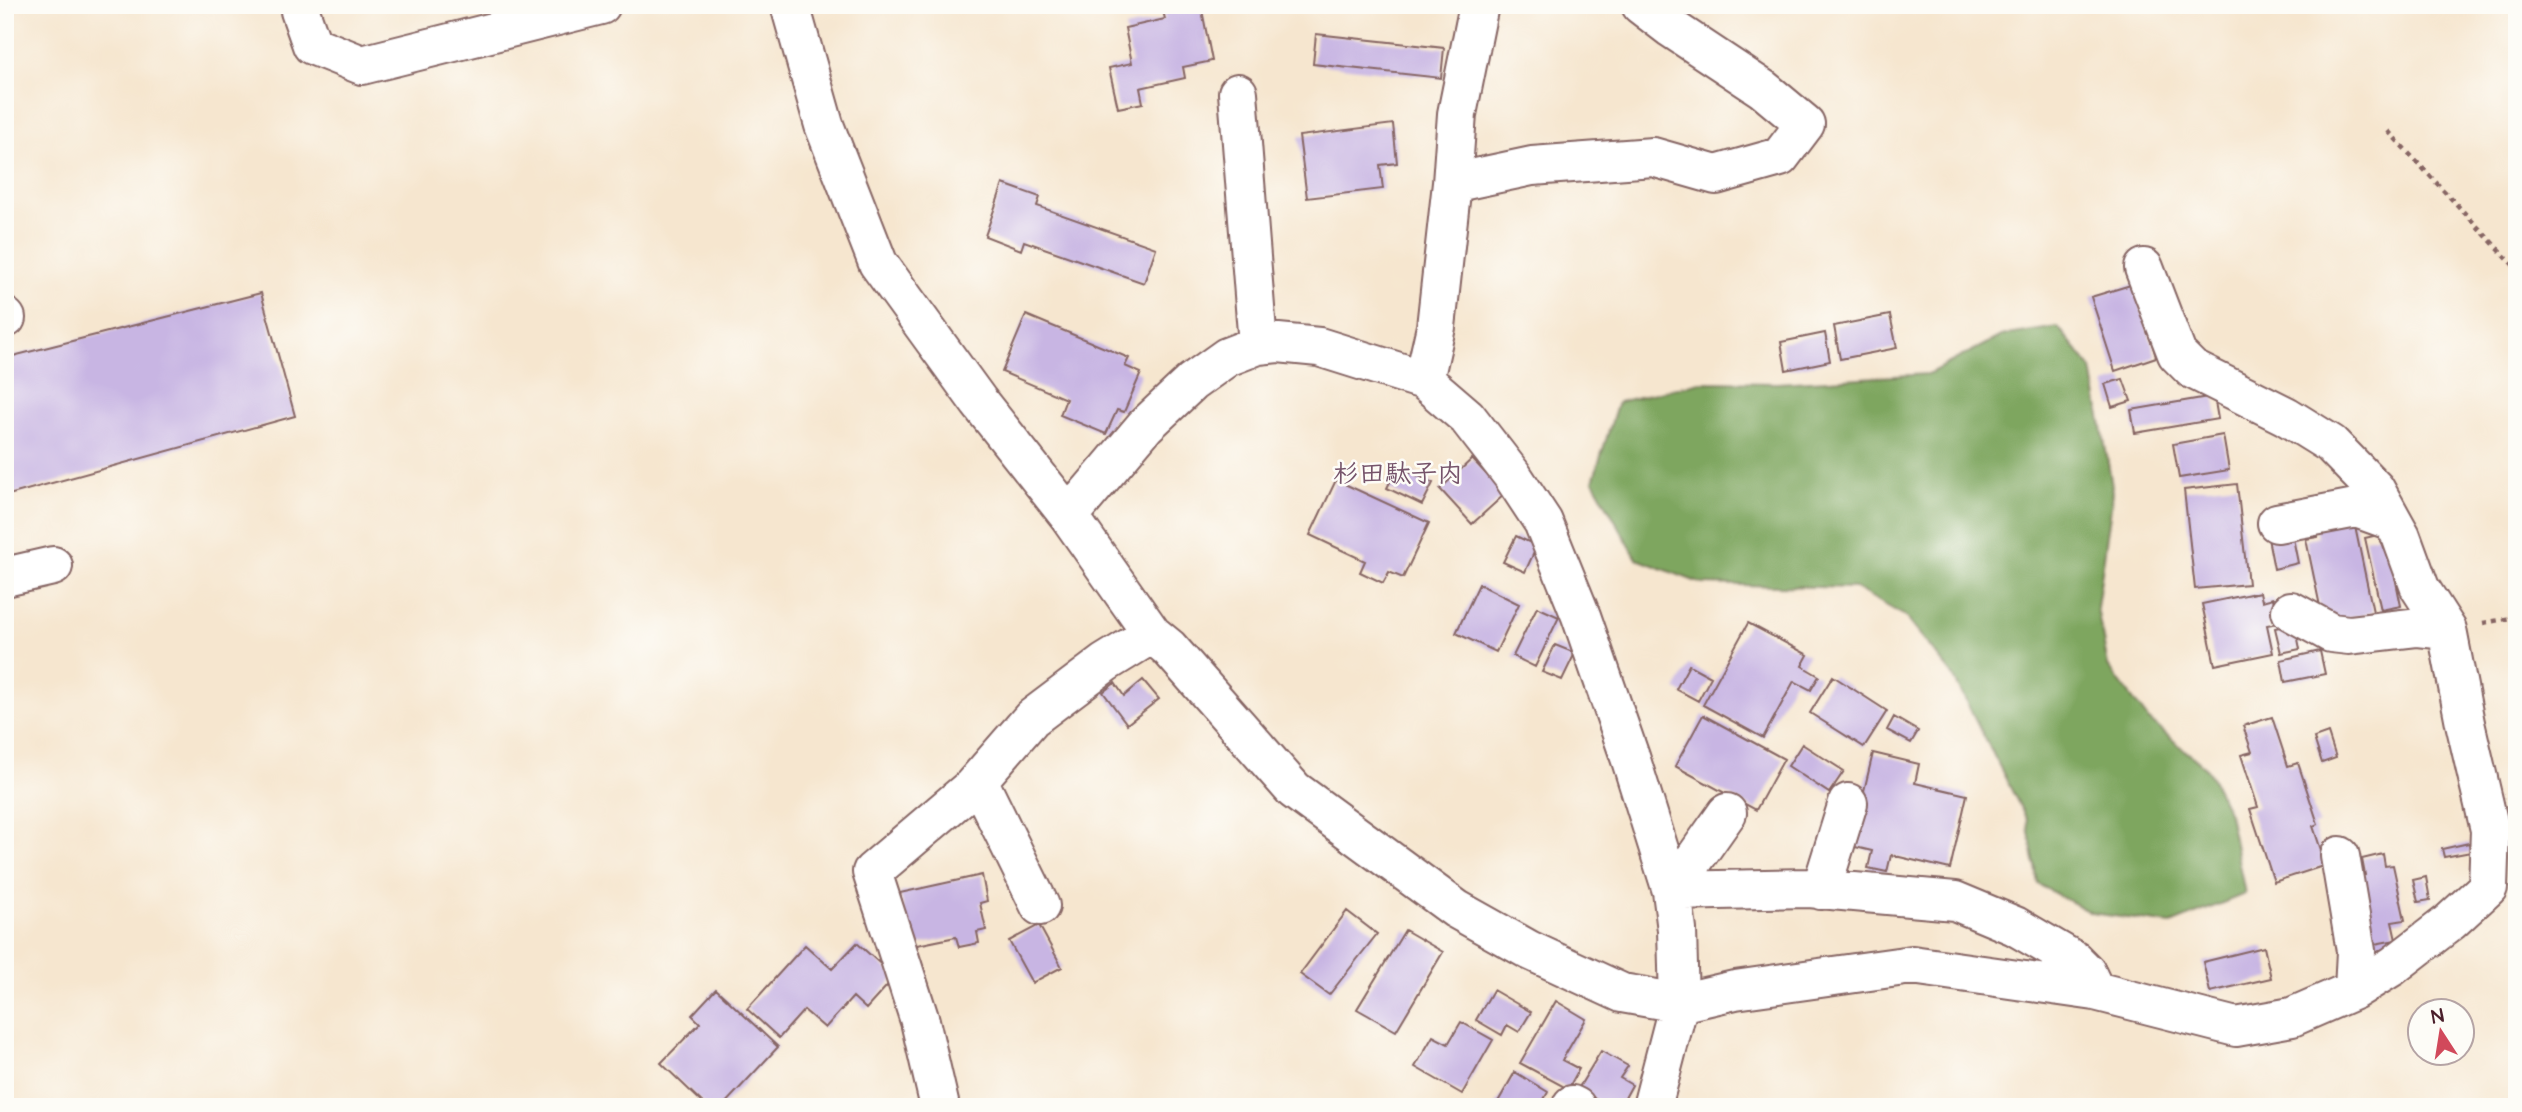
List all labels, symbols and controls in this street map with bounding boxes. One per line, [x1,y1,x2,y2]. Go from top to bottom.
district label: 杉田駄子内 [1333,456,1463,492]
north arrow [2406,996,2476,1066]
text: N [2429,1002,2446,1031]

